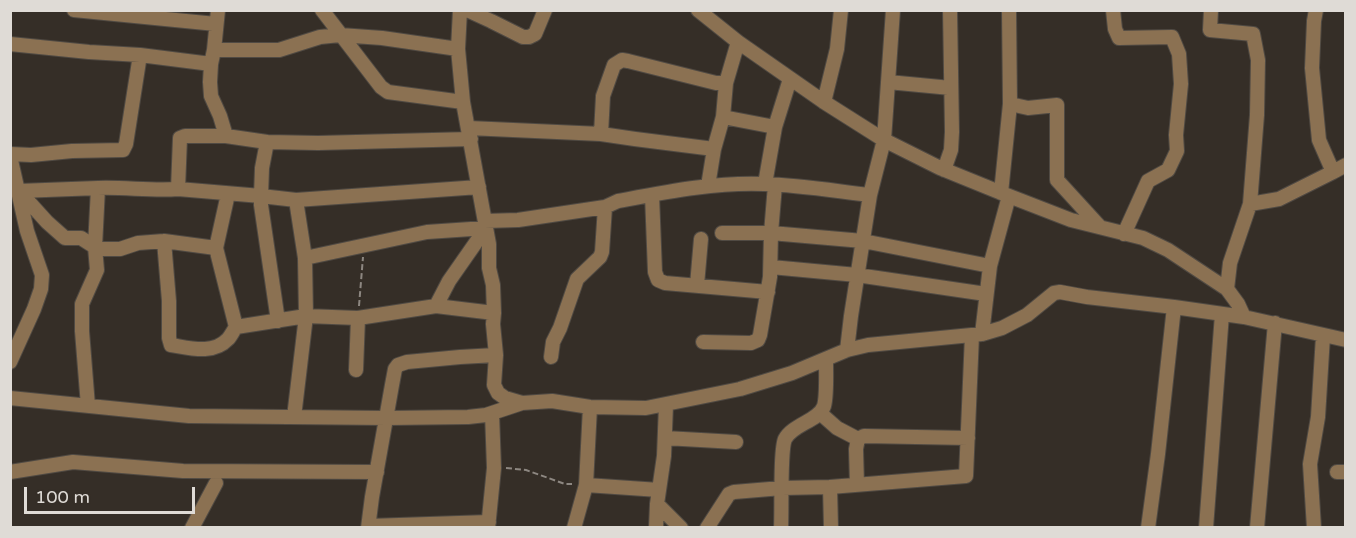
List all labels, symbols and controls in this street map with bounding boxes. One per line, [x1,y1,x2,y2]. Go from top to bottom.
scale bar [27,475,198,513]
text: 100 m [35,486,90,508]

